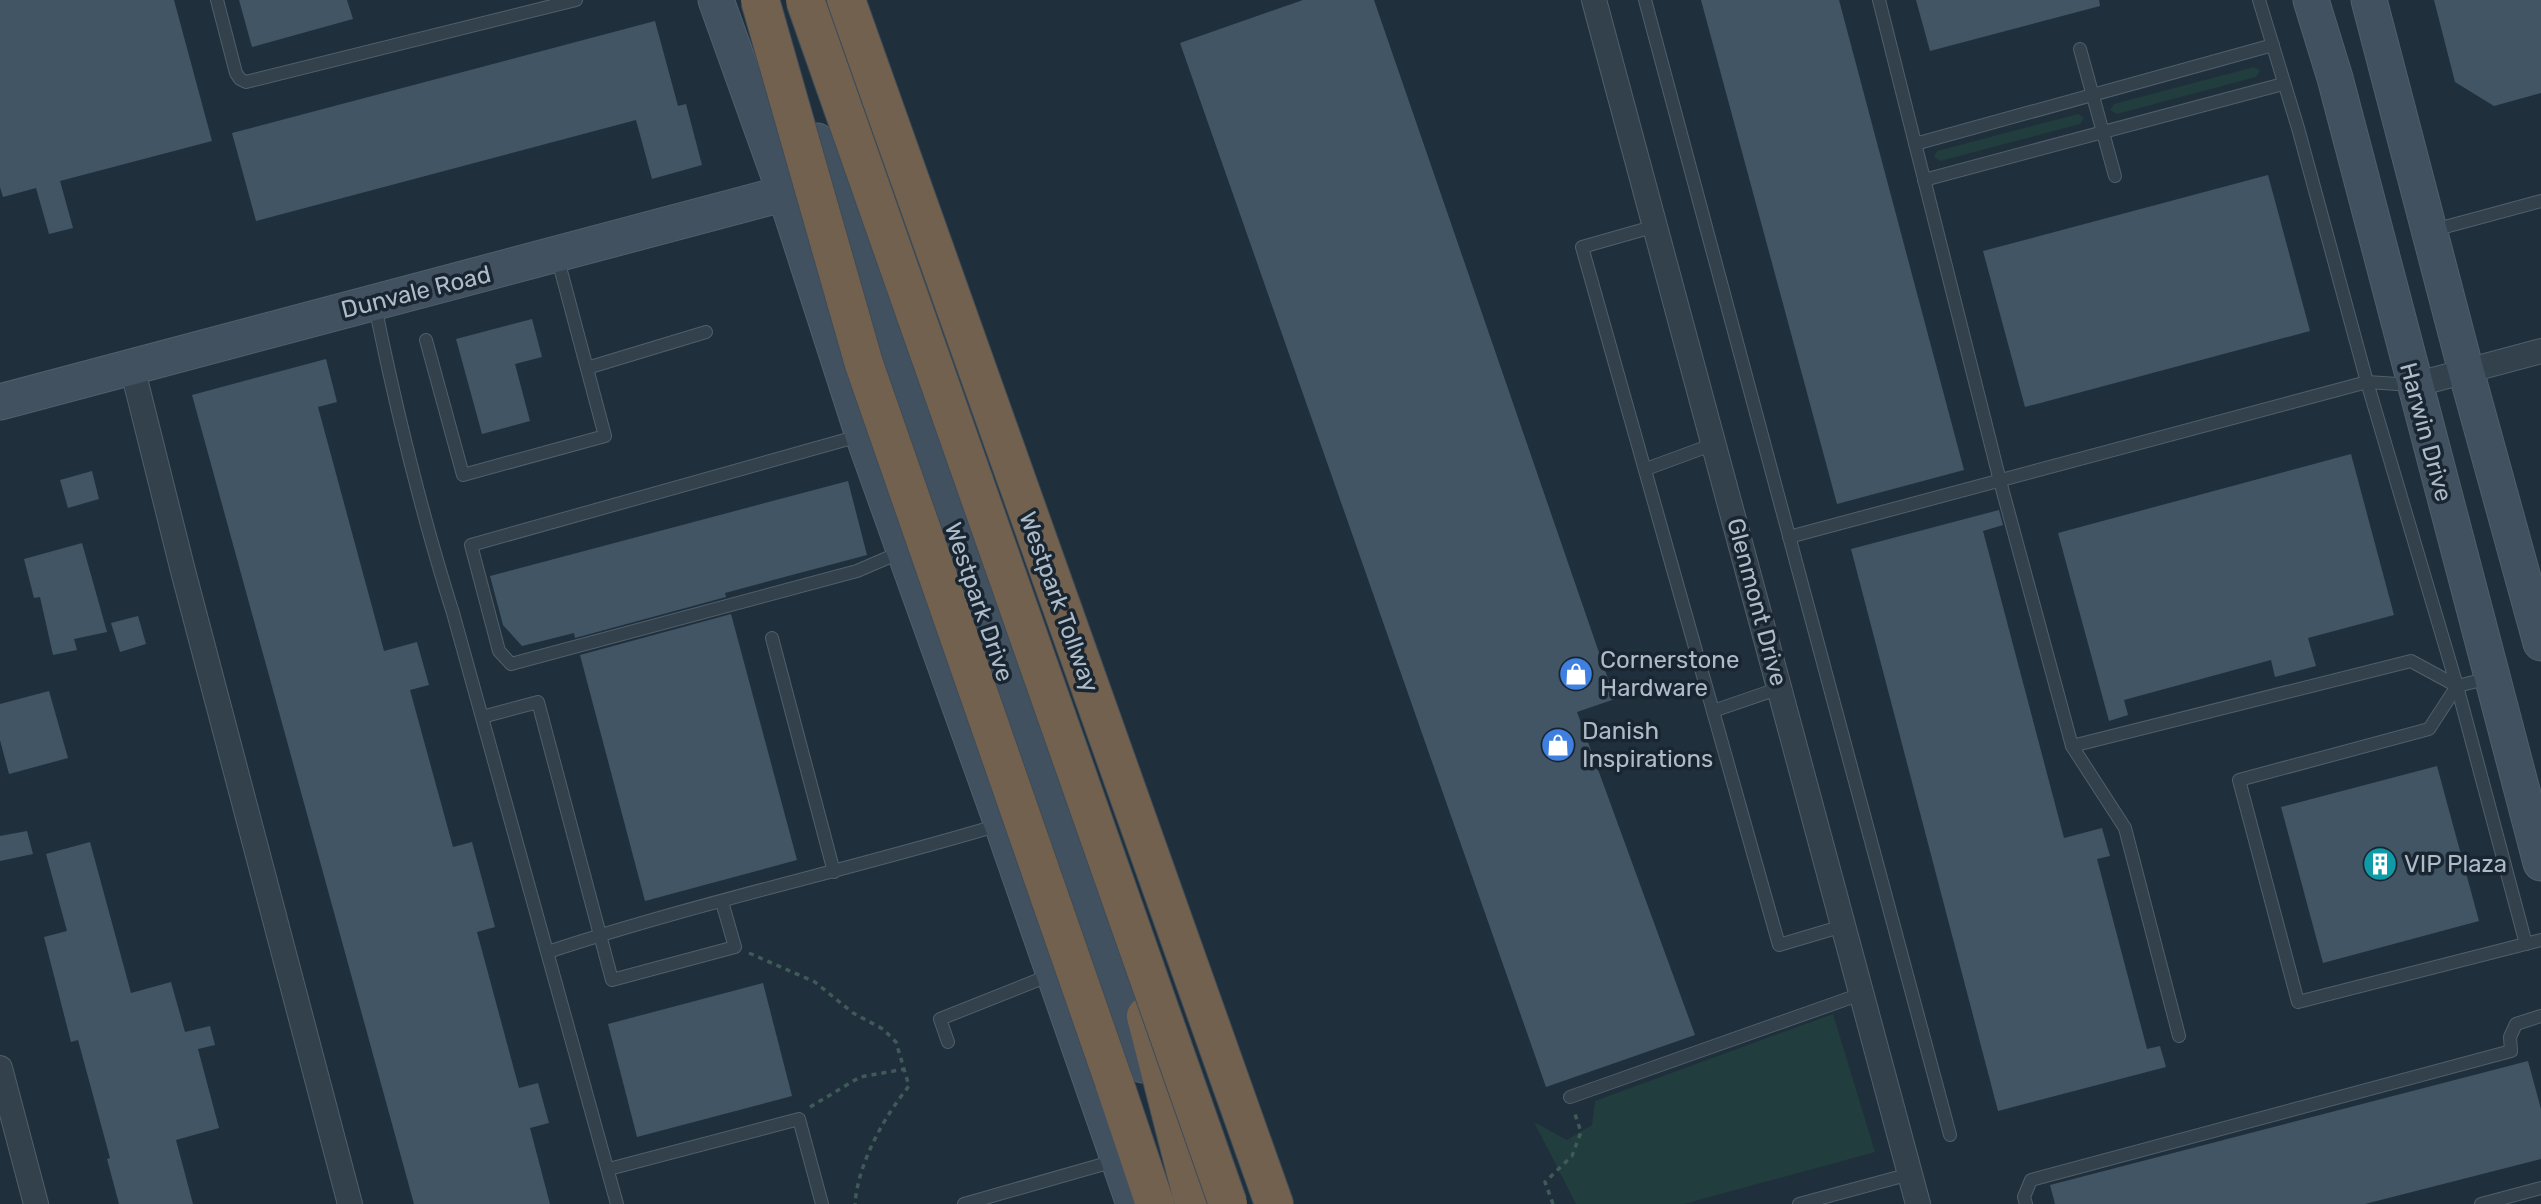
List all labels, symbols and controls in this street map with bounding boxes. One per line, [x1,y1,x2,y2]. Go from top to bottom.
street label: Dunvale Road [338,260,494,324]
street label: Harwin Drive [2394,359,2458,505]
street label: Westpark Tollway [1013,508,1105,696]
street label: Glenmont Drive [1721,515,1793,689]
street label: Westpark Drive [939,519,1019,685]
place label: Cornerstone Hardware [1600,646,1739,702]
shop icon: Cornerstone Hardware [1557,655,1595,693]
place label: Danish Inspirations [1582,717,1713,773]
shop icon: Danish Inspirations [1539,726,1577,764]
building icon: VIP Plaza [2361,845,2399,883]
place label: VIP Plaza [2404,850,2507,878]

